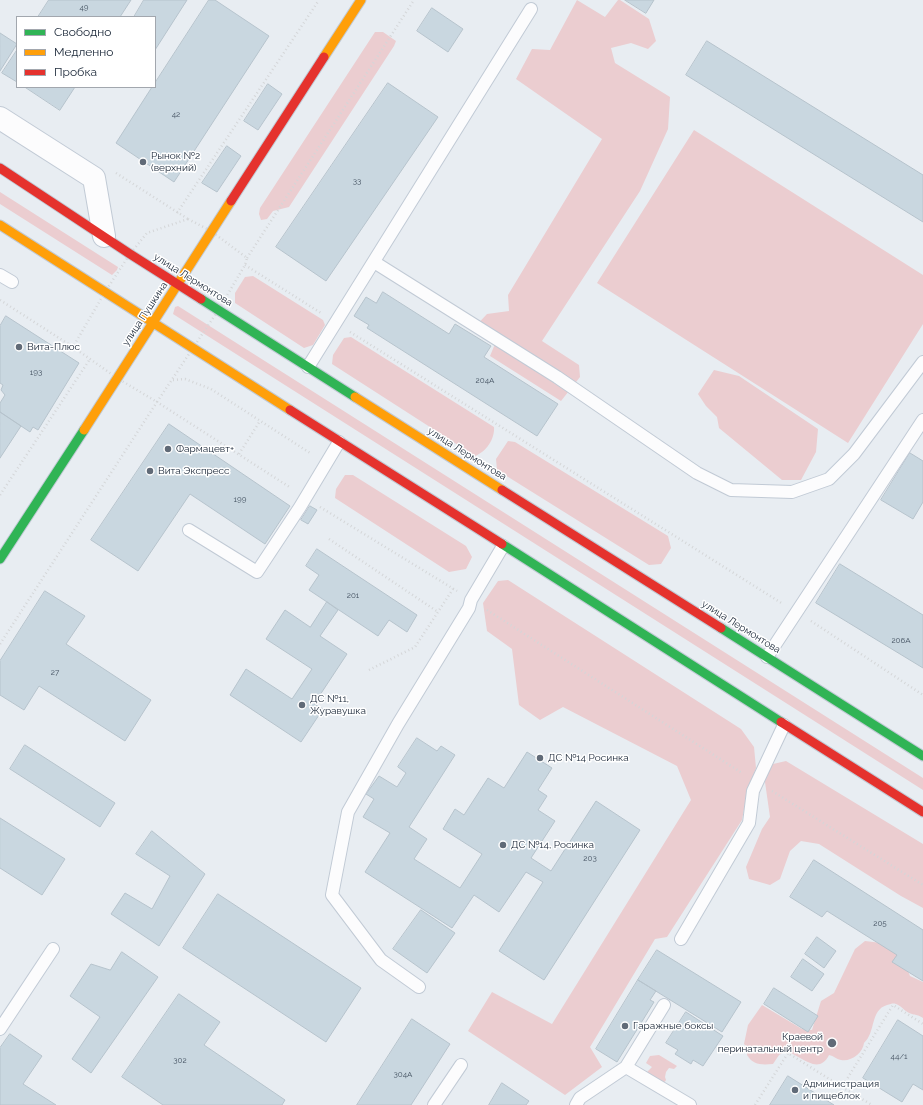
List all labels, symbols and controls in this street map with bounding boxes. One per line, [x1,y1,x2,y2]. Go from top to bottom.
house number: 49 [79,3,89,13]
legend [16,16,156,88]
text: Свободно [54,25,111,39]
text: Медленно [54,45,113,59]
text: Пробка [54,65,97,79]
house number: 42 [172,110,180,120]
place label: Рынок №2 (верхний) [151,150,200,174]
marker: Рынок №2 (верхний) [138,157,148,167]
house number: 33 [353,177,361,187]
street label: улица Лермонтова [151,251,235,309]
street label: улица Пушкина [120,280,170,348]
place label: Вита-Плюс [27,341,80,353]
marker: Вита-Плюс [14,342,24,352]
house number: 193 [30,368,42,378]
house number: 204А [476,376,494,386]
street label: улица Лермонтова [425,425,509,483]
place label: Фармацевт+ [176,443,234,455]
marker: Фармацевт+ [163,444,173,454]
place label: Вита Экспресс [158,465,230,477]
marker: Вита Экспресс [145,466,155,476]
house number: 199 [234,495,246,505]
house number: 201 [347,591,359,601]
street label: улица Лермонтова [699,598,783,656]
house number: 206А [891,636,911,646]
house number: 27 [51,668,59,678]
place label: ДС №11, Журавушка [310,693,366,716]
marker: ДС №11, Журавушка [297,700,307,710]
place label: ДС №14 Росинка [548,752,629,764]
marker: ДС №14 Росинка [535,753,545,763]
place label: ДС №14, Росинка [511,839,594,851]
marker: ДС №14, Росинка [498,840,508,850]
house number: 203 [583,854,597,864]
house number: 205 [873,919,887,929]
place label: Гаражные боксы [633,1020,713,1032]
marker: Гаражные боксы [620,1021,630,1031]
place label: Краевой перинатальный центр [718,1031,823,1054]
marker: Краевой перинатальный центр [826,1037,838,1049]
house number: 44/1 [891,1052,907,1062]
house number: 302 [173,1056,187,1066]
house number: 304А [394,1070,412,1080]
place label: Администрация и пищеблок [803,1078,879,1102]
marker: Администрация и пищеблок [790,1085,800,1095]

